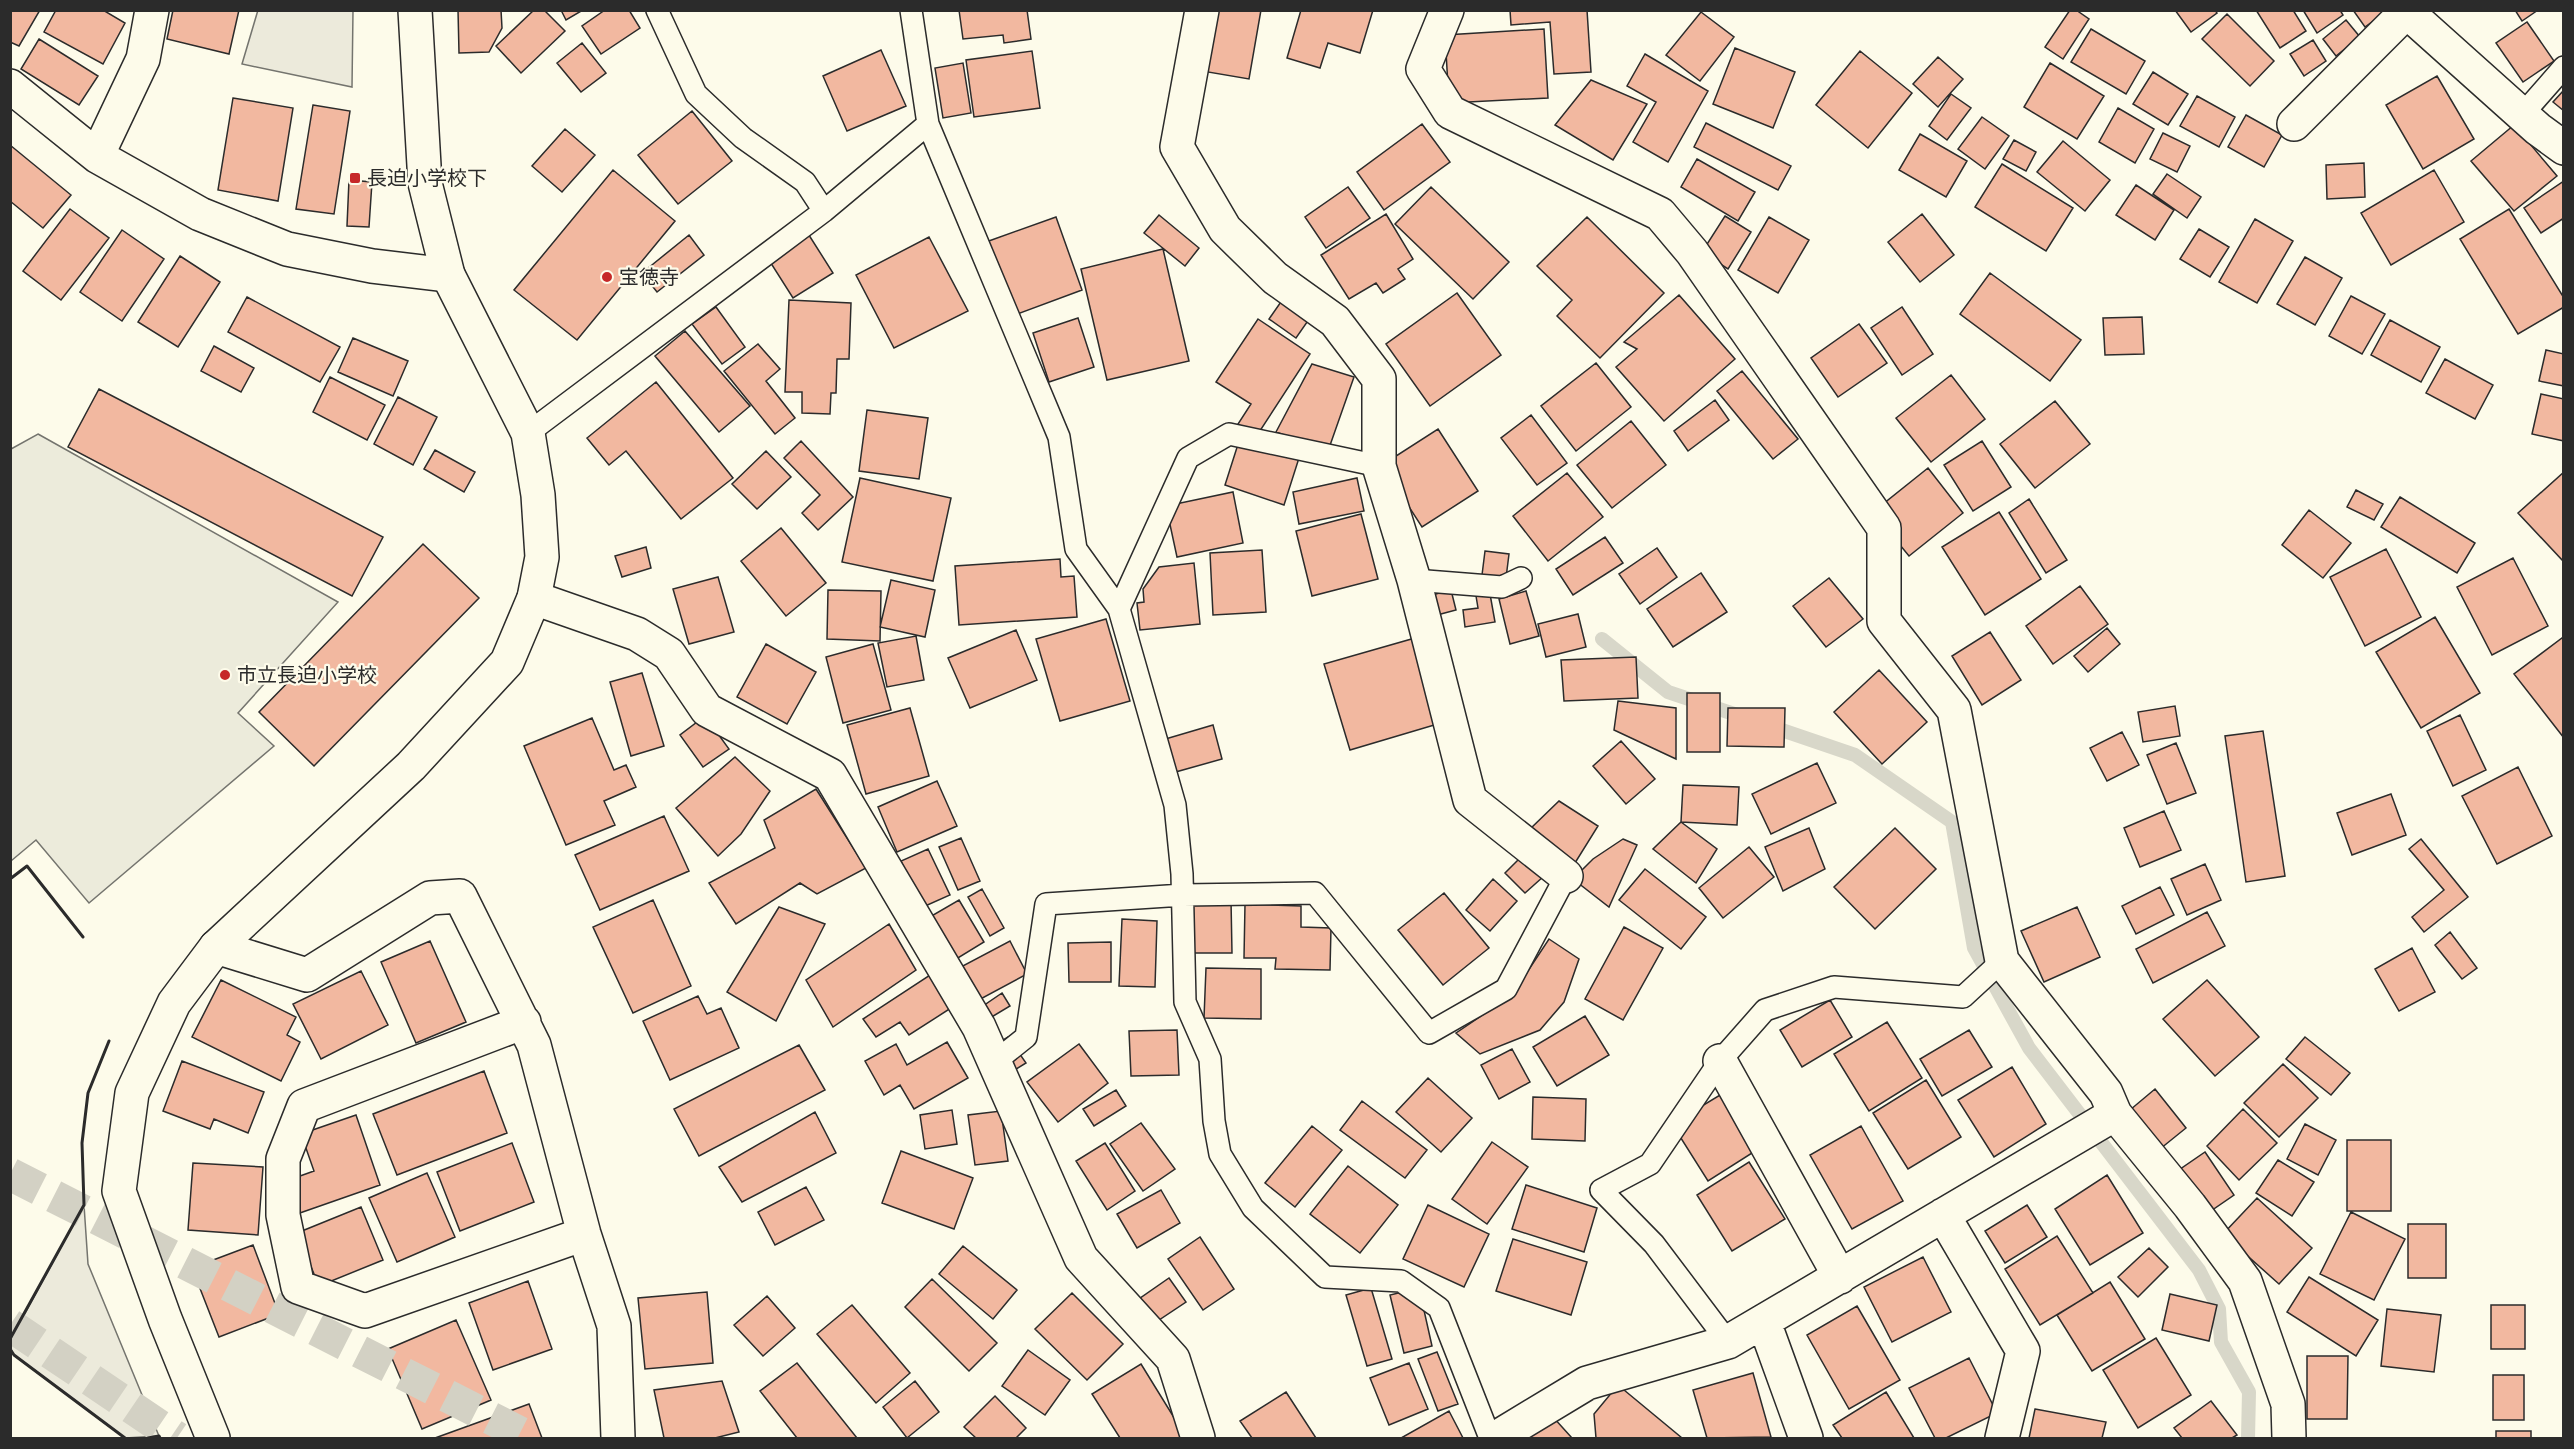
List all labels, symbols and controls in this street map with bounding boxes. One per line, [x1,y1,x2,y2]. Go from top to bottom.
place label: 長迫小学校下 [367,167,487,190]
marker: 長迫小学校下 [348,171,362,185]
place label: 宝徳寺 [619,266,679,289]
marker: 宝徳寺 [600,270,614,284]
place label: 市立長迫小学校 [237,664,377,687]
marker: 市立長迫小学校 [218,668,232,682]

